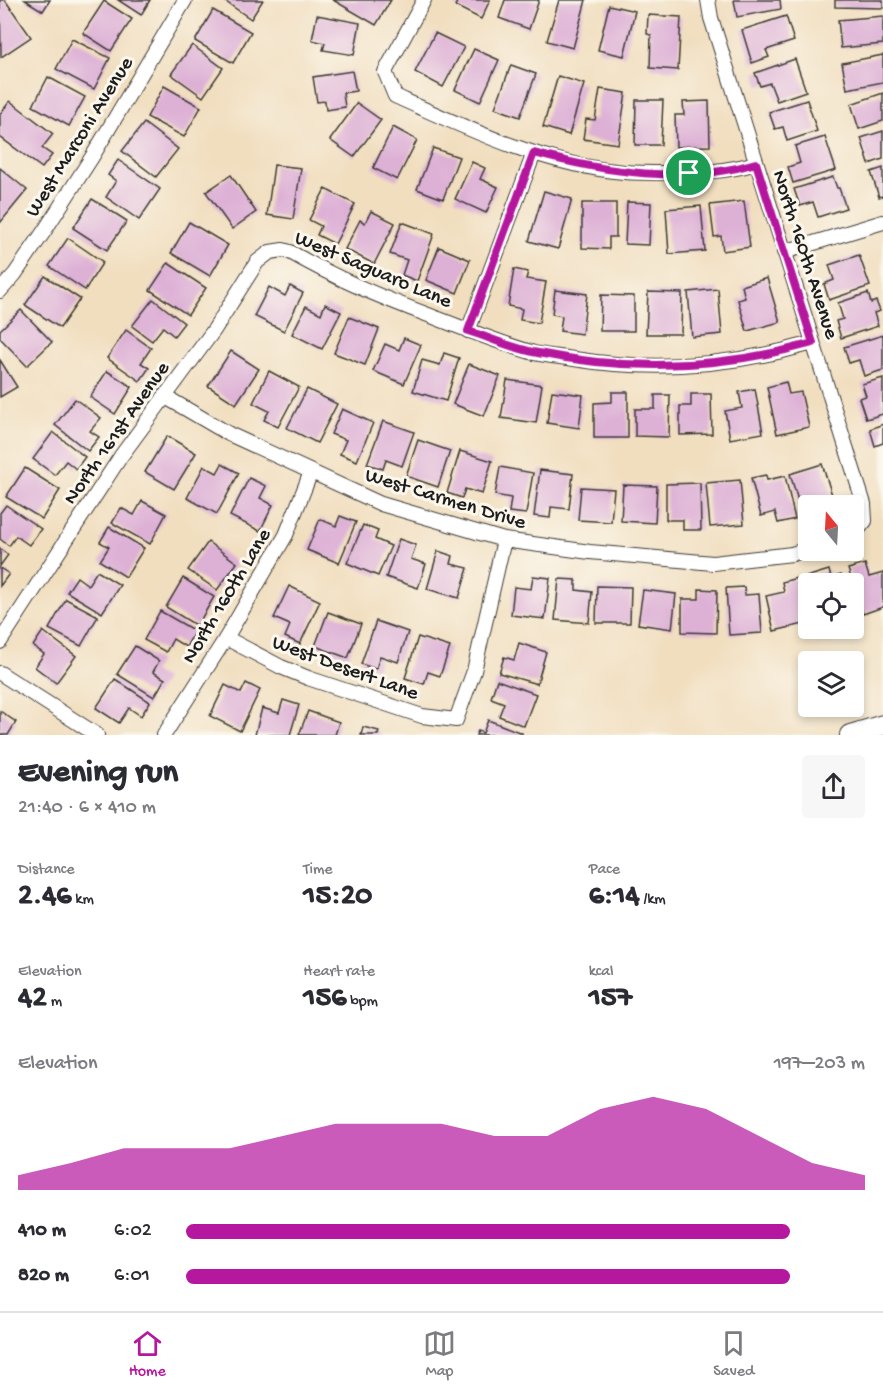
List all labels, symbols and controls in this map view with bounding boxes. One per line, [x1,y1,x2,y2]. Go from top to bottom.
street label: West Marconi Avenue [22,52,141,223]
pin [663,147,714,198]
icon: arrive [672,156,705,189]
street label: North 160th Avenue [765,168,843,344]
street label: West Saguaro Lane [290,227,456,316]
street label: North 161st Avenue [59,357,177,510]
street label: West Carmen Drive [362,464,530,537]
north arrow [798,495,864,561]
map controls [798,495,864,717]
street label: North 160th Lane [178,524,279,669]
button: locate [798,573,864,639]
street label: West Desert Lane [268,631,423,708]
button: layers [798,651,864,717]
text: Evening run [18,755,178,793]
button: share [802,755,865,818]
text: 21:40 · 6 × 410 m [18,797,156,820]
text: Distance [18,861,75,880]
text: Time [303,861,333,880]
text: Pace [589,861,620,880]
text: 2.46 [18,880,72,915]
text: 15:20 [303,880,372,915]
text: 6:14 [589,880,640,915]
text: km [72,891,94,910]
text: /km [640,891,666,910]
text: Elevation [18,963,82,982]
text: Heart rate [303,963,375,982]
text: kcal [589,963,614,982]
text: 42 [18,982,47,1017]
text: 156 [303,982,346,1017]
text: 157 [589,982,632,1017]
text: m [47,993,62,1012]
text: bpm [346,993,378,1012]
text: Elevation [18,1053,98,1076]
text: 197–203 m [774,1053,865,1076]
text: 410 m [18,1220,66,1243]
text: 6:02 [114,1220,152,1243]
text: 820 m [18,1265,69,1288]
text: 6:01 [114,1265,150,1288]
tab: Home [129,1327,166,1382]
tab: Map [423,1327,456,1382]
tab: Saved [713,1327,754,1382]

